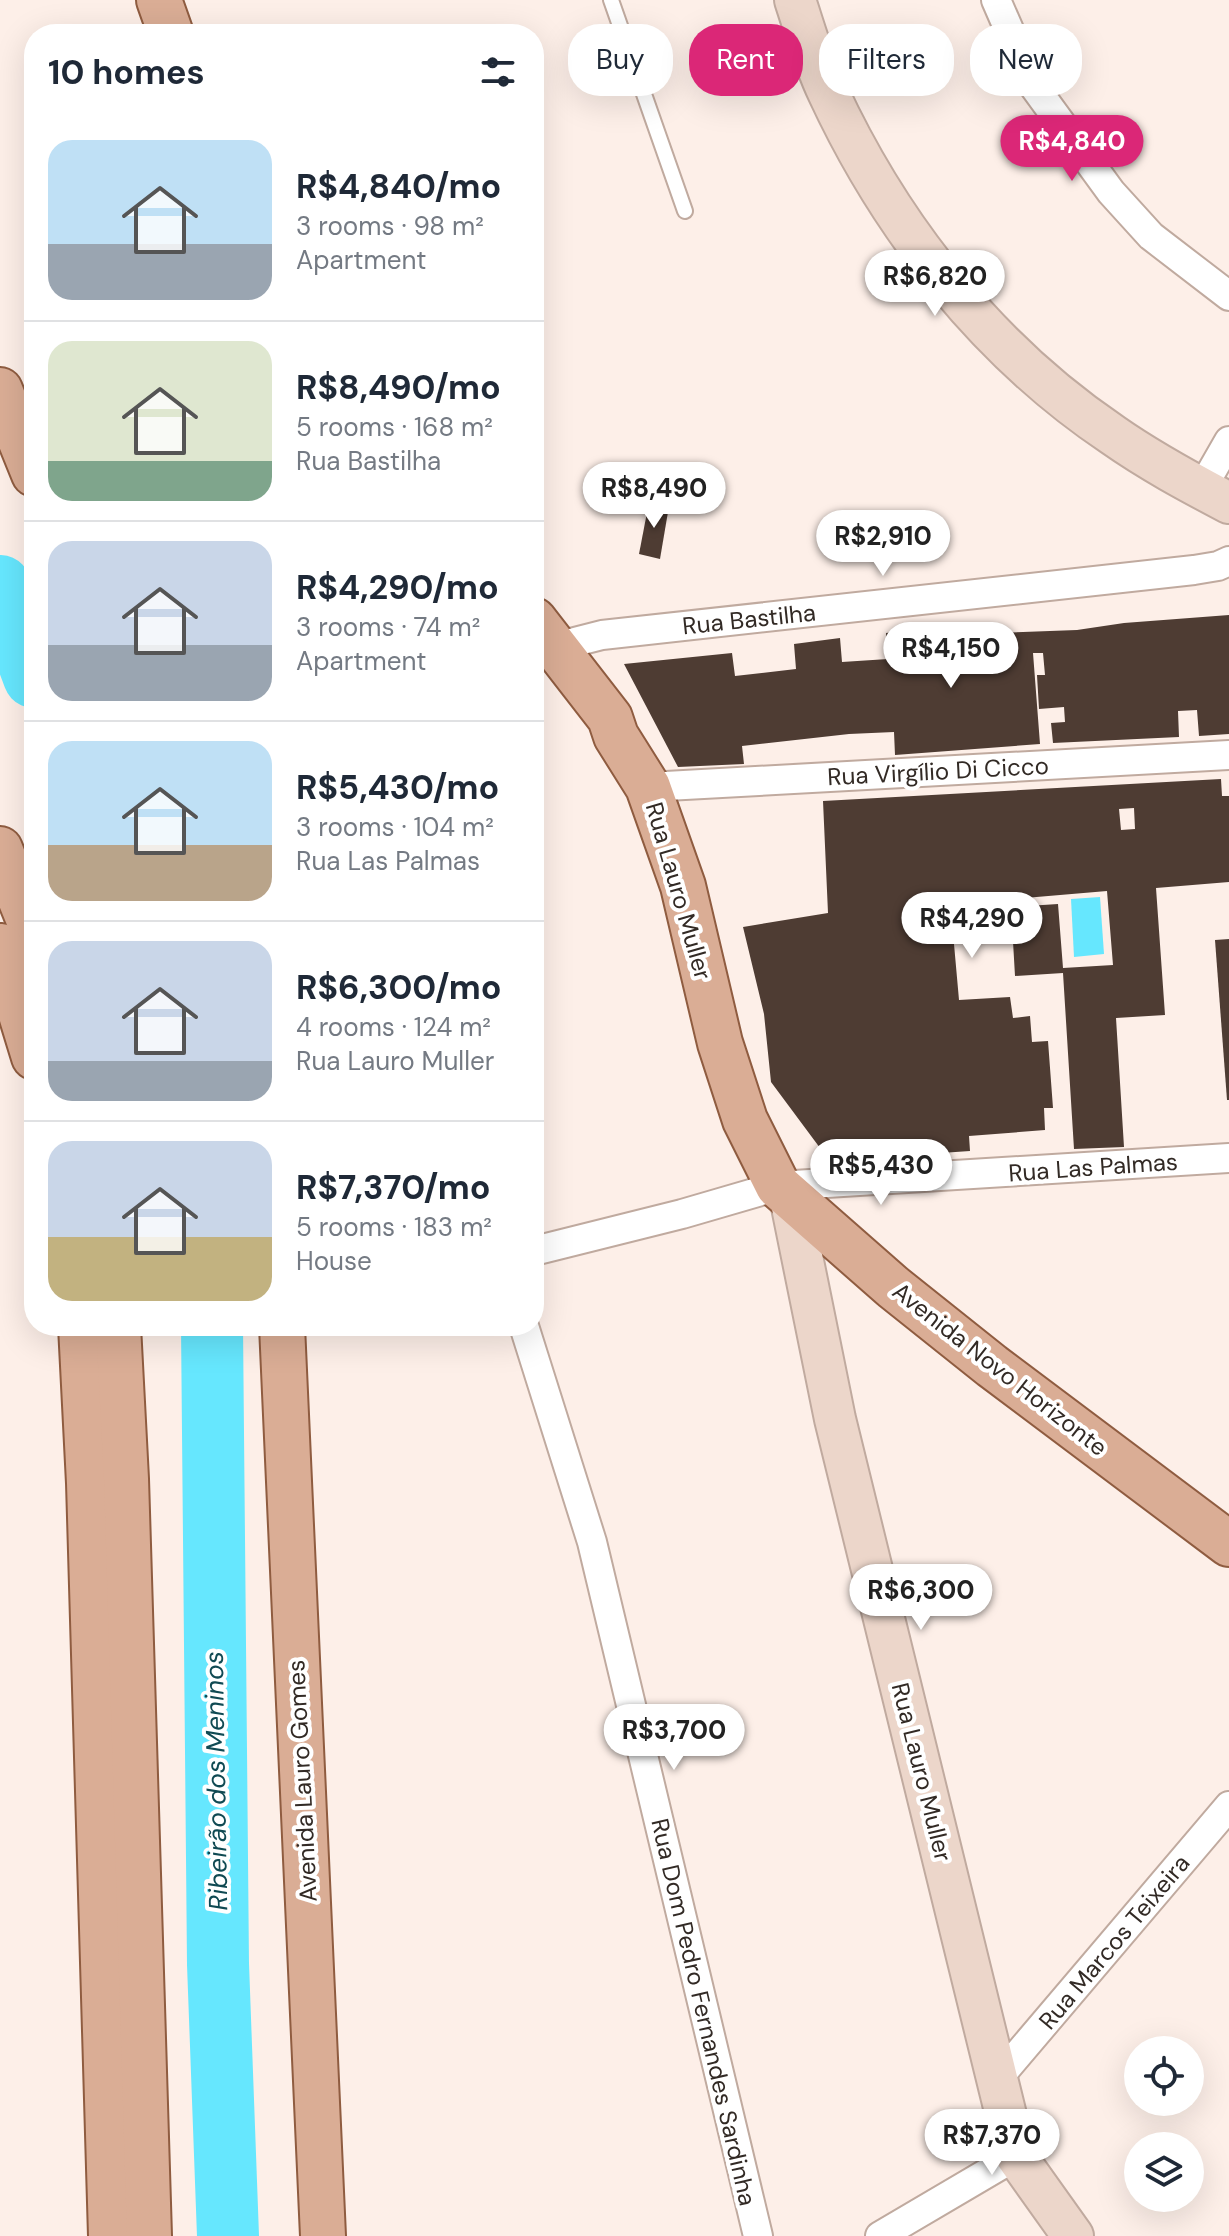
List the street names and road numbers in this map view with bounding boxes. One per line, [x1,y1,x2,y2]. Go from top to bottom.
street label: Rua Bastilha [681,597,817,641]
street label: Rua Virgílio Di Cicco [827,750,1049,792]
street label: Rua Lauro Muller [639,799,719,983]
street label: Rua Las Palmas [1007,1146,1179,1188]
street label: Avenida Novo Horizonte [886,1275,1114,1463]
street label: Avenida Lauro Gomes [280,1659,324,1903]
street label: Rua Lauro Muller [885,1679,959,1865]
street label: Rua Dom Pedro Fernandes Sardinha [644,1815,764,2209]
street label: Rua Marcos Teixeira [1032,1848,1196,2036]

